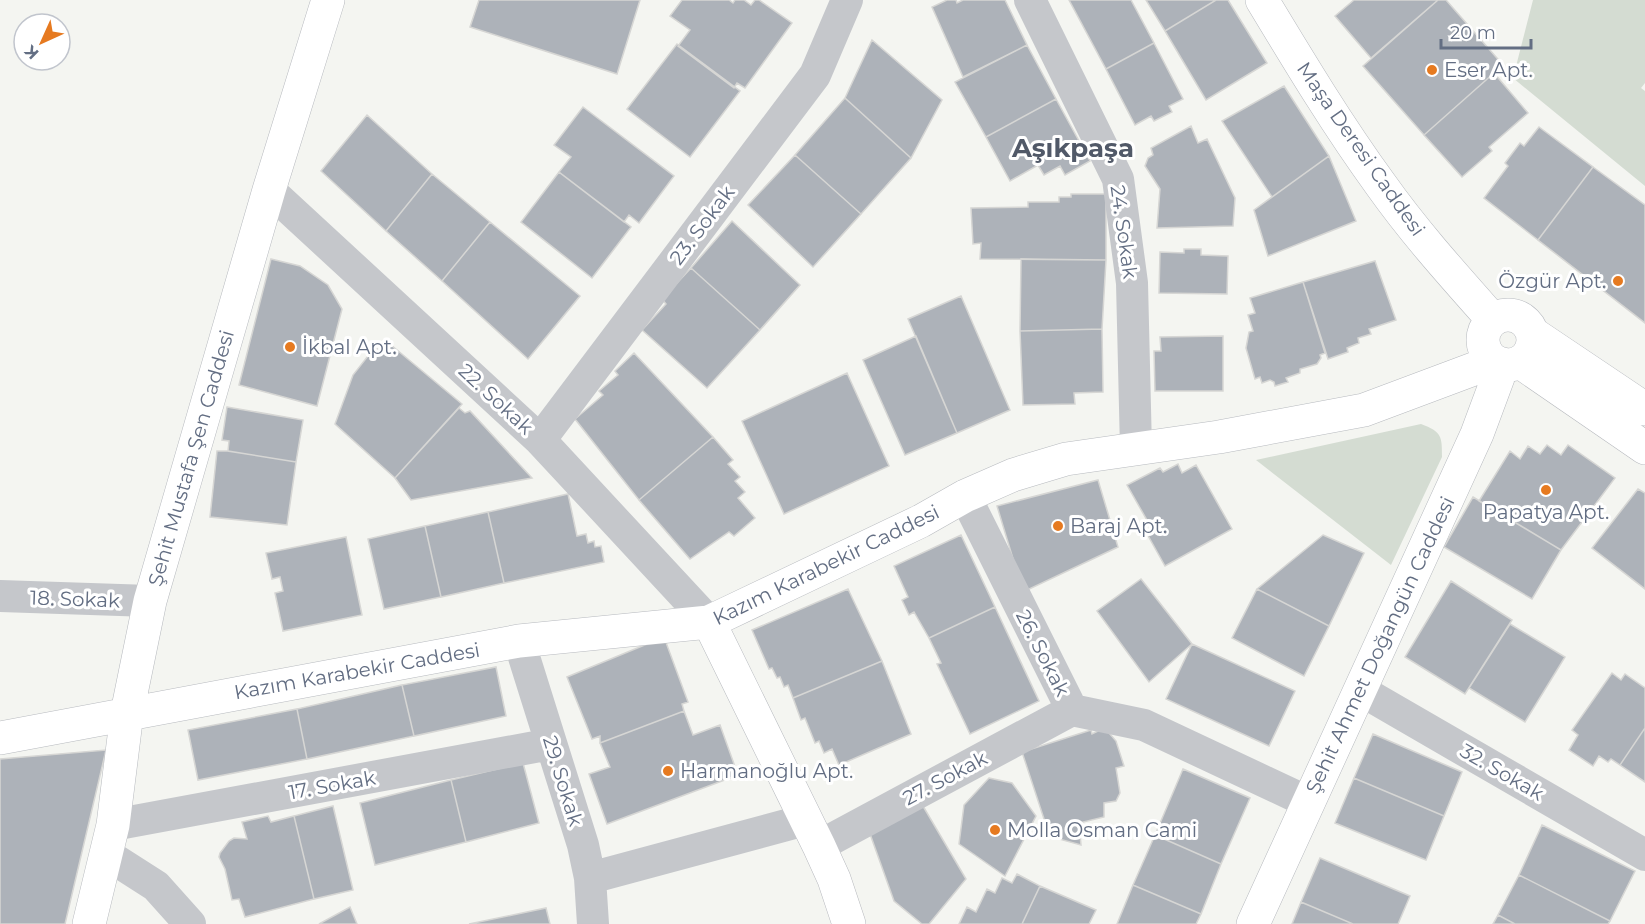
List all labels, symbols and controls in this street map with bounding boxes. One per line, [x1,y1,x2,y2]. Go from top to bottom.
north arrow [12,12,72,72]
scale bar [1441,12,1531,50]
text: 20 m [1450,22,1496,44]
text: K [20,41,43,63]
street label: Maşa Deresi Caddesi [1292,57,1430,241]
place label: Eser Apt. [1444,58,1533,82]
marker: Eser Apt. [1425,63,1439,77]
district label: Aşıkpaşa [1011,132,1134,164]
street label: 23. Sokak [665,181,739,269]
street label: 24. Sokak [1106,184,1142,280]
place label: Özgür Apt. [1498,269,1606,293]
marker: Özgür Apt. [1611,274,1625,288]
street label: Şehit Mustafa Şen Caddesi [143,327,239,589]
place label: İkbal Apt. [302,335,396,359]
marker: İkbal Apt. [283,340,297,354]
street label: 22. Sokak [454,359,538,439]
marker: Papatya Apt. [1539,483,1553,497]
street label: Şehit Ahmet Doğangün Caddesi [1300,493,1460,797]
street label: Kazım Karabekir Caddesi [709,500,943,630]
place label: Papatya Apt. [1483,500,1609,524]
place label: Baraj Apt. [1070,514,1167,538]
marker: Baraj Apt. [1051,519,1065,533]
street label: 18. Sokak [30,585,120,613]
street label: 26. Sokak [1011,606,1075,700]
street label: Kazım Karabekir Caddesi [232,638,482,704]
street label: 29. Sokak [538,733,588,829]
street label: 32. Sokak [1456,738,1548,806]
street label: 27. Sokak [899,746,991,810]
place label: Harmanoğlu Apt. [680,759,853,783]
marker: Harmanoğlu Apt. [661,764,675,778]
street label: 17. Sokak [287,766,377,804]
place label: Molla Osman Cami [1007,818,1197,842]
marker: Molla Osman Cami [988,823,1002,837]

